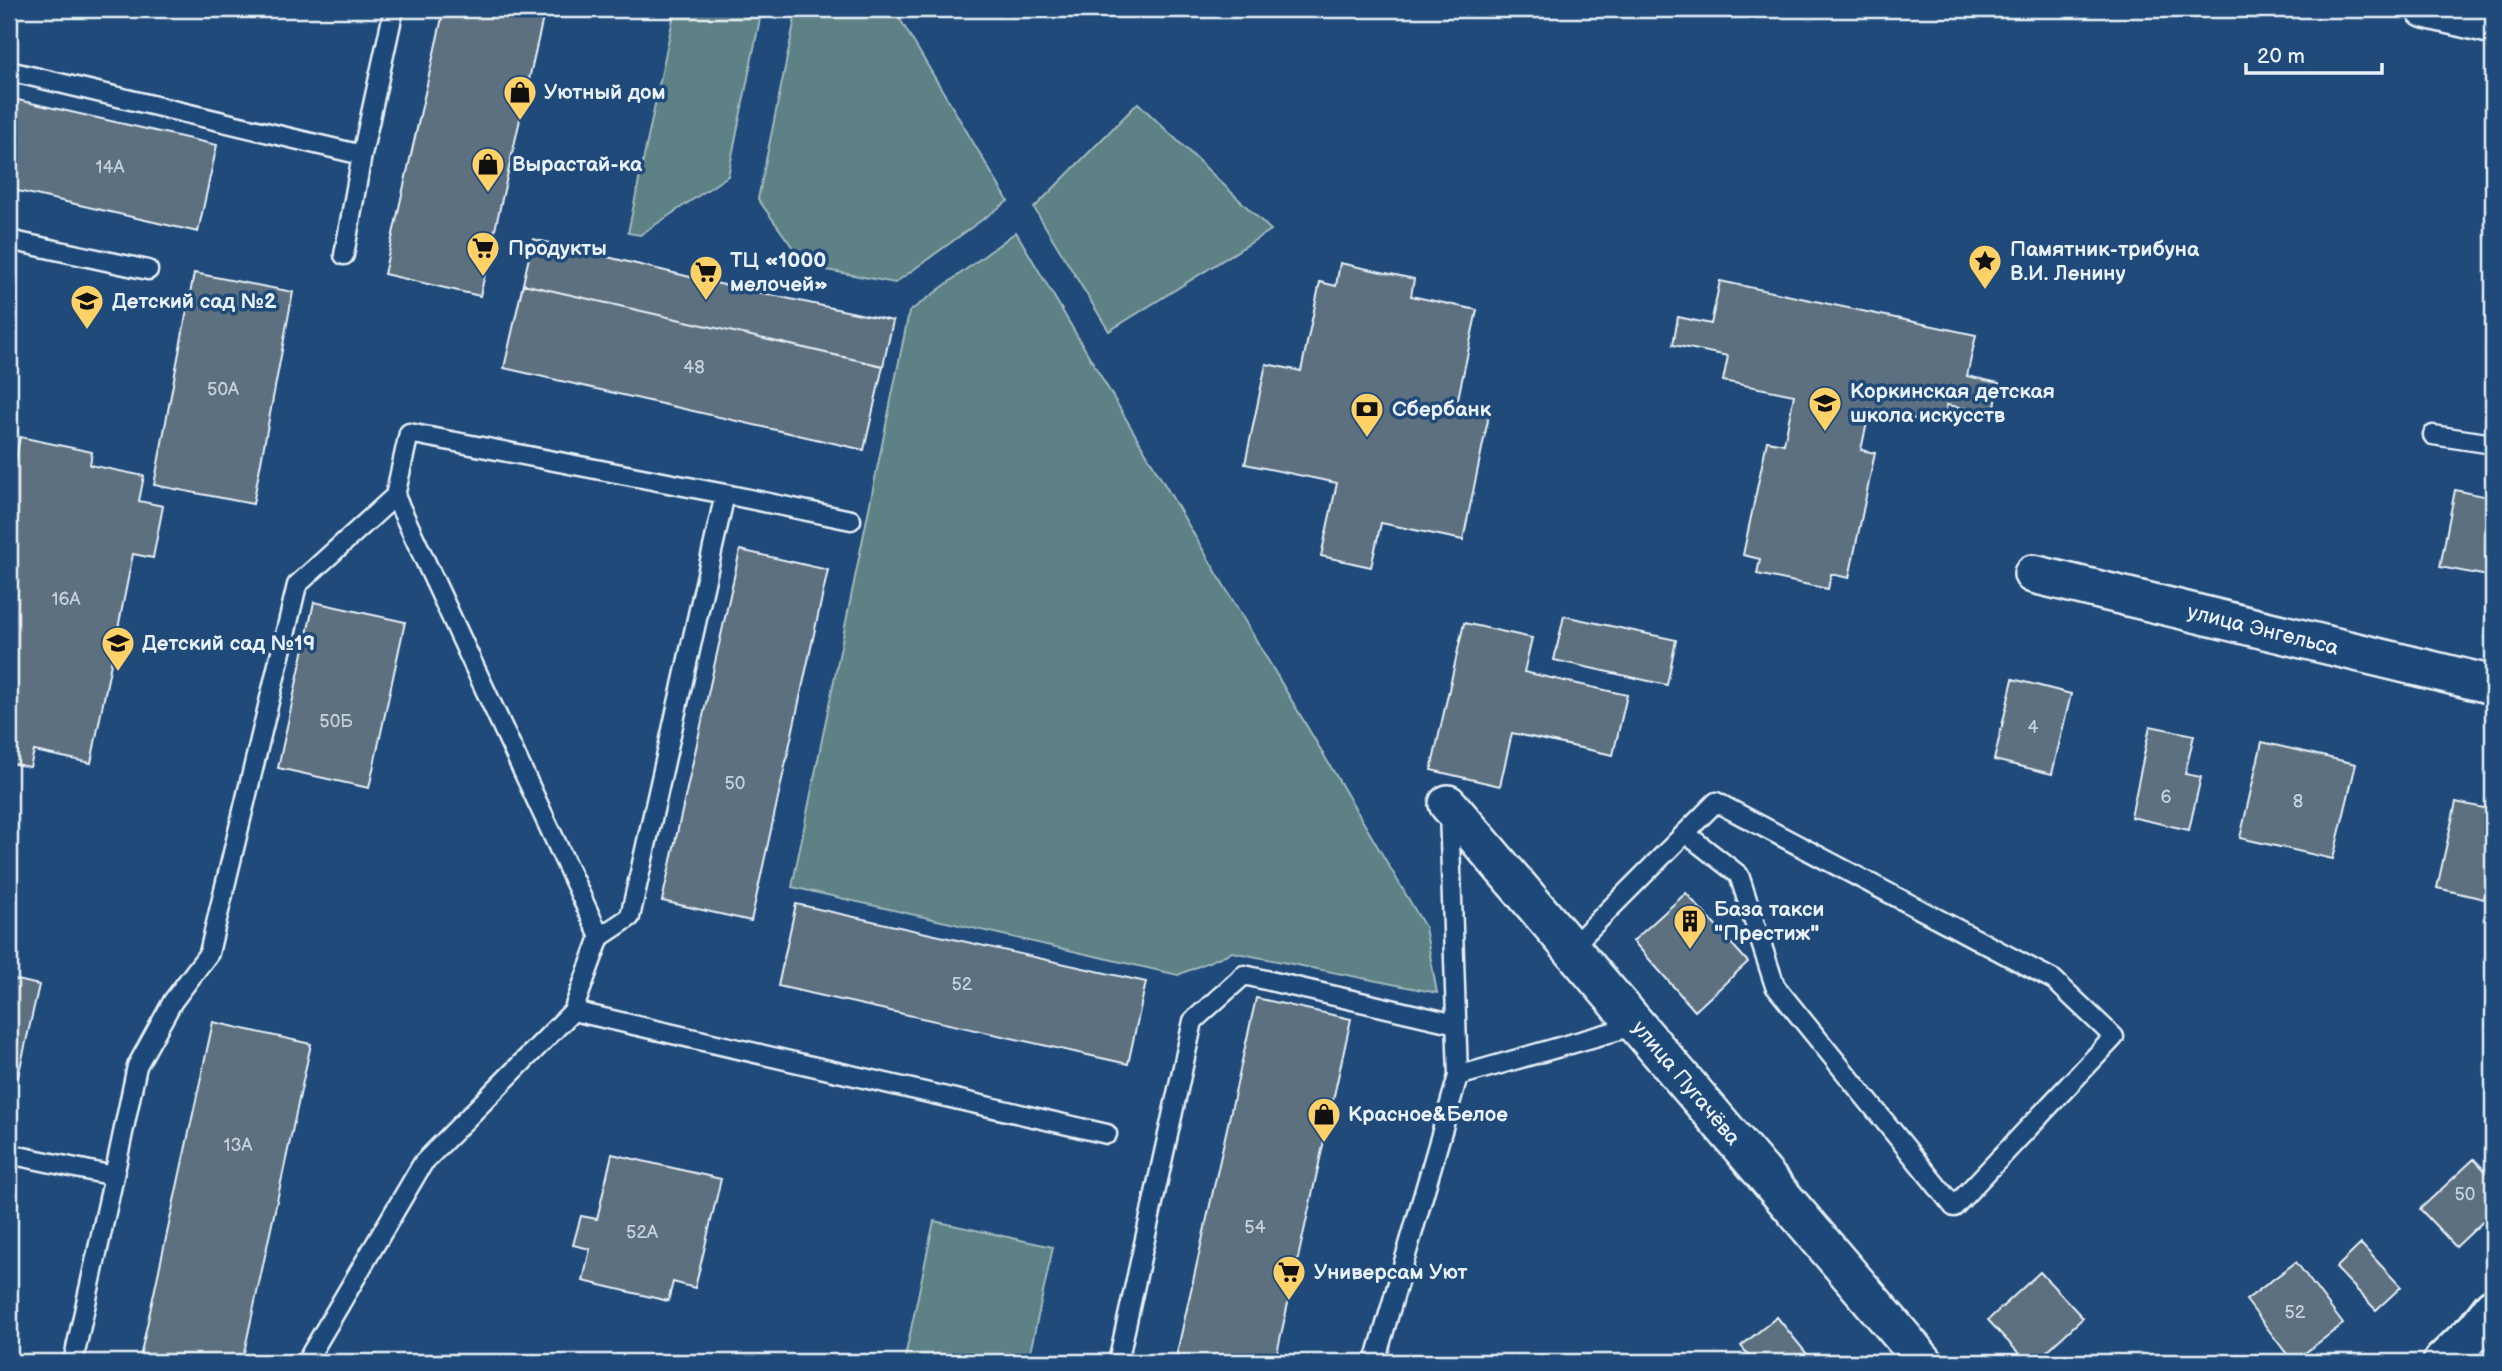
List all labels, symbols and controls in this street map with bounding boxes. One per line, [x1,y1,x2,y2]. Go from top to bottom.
scale bar [2246,32,2383,76]
text: 20 m [2257,44,2305,69]
shop icon: Уютный дом [501,73,539,122]
place label: Уютный дом [544,80,666,105]
shop icon: Вырастай-ка [469,145,507,194]
place label: Вырастай-ка [512,152,643,177]
house number: 14А [96,157,125,178]
supermarket icon: Продукты [464,229,502,278]
place label: Продукты [508,236,607,261]
place label: Памятник-трибуна В.И. Ленину [2010,237,2200,286]
place icon: Памятник-трибуна В.И. Ленину [1966,242,2004,291]
place label: ТЦ «1000 мелочей» [730,248,828,297]
supermarket icon: ТЦ «1000 мелочей» [687,253,725,302]
school or university icon: Детский сад №2 [68,282,106,331]
place label: Детский сад №2 [112,289,277,314]
house number: 48 [683,357,705,378]
house number: 50А [207,379,239,400]
place label: Коркинская детская школа искусств [1850,379,2055,428]
school or university icon: Коркинская детская школа искусств [1806,384,1844,433]
bank icon: Сбербанк [1348,390,1386,439]
place label: Сбербанк [1392,397,1492,422]
house number: 16А [52,589,81,610]
street label: улица Энгельса [2185,599,2342,661]
school or university icon: Детский сад №19 [99,624,137,673]
place label: Детский сад №19 [142,631,315,656]
house number: 50Б [319,711,353,732]
house number: 4 [2028,717,2039,738]
house number: 50 [725,773,745,794]
house number: 6 [2161,787,2172,808]
house number: 8 [2293,791,2303,812]
place label: База такси "Престиж" [1714,897,1824,946]
building icon: База такси "Престиж" [1671,902,1709,951]
house number: 52 [952,974,973,995]
street label: улица Пугачёва [1627,1016,1746,1151]
shop icon: Красное&Белое [1305,1095,1343,1144]
place label: Красное&Белое [1348,1102,1508,1127]
house number: 13А [224,1135,253,1156]
house number: 50 [2455,1184,2475,1205]
house number: 54 [1244,1217,1266,1238]
house number: 52А [626,1222,658,1243]
supermarket icon: Универсам Уют [1270,1253,1308,1302]
place label: Универсам Уют [1314,1260,1468,1285]
house number: 52 [2285,1302,2306,1323]

